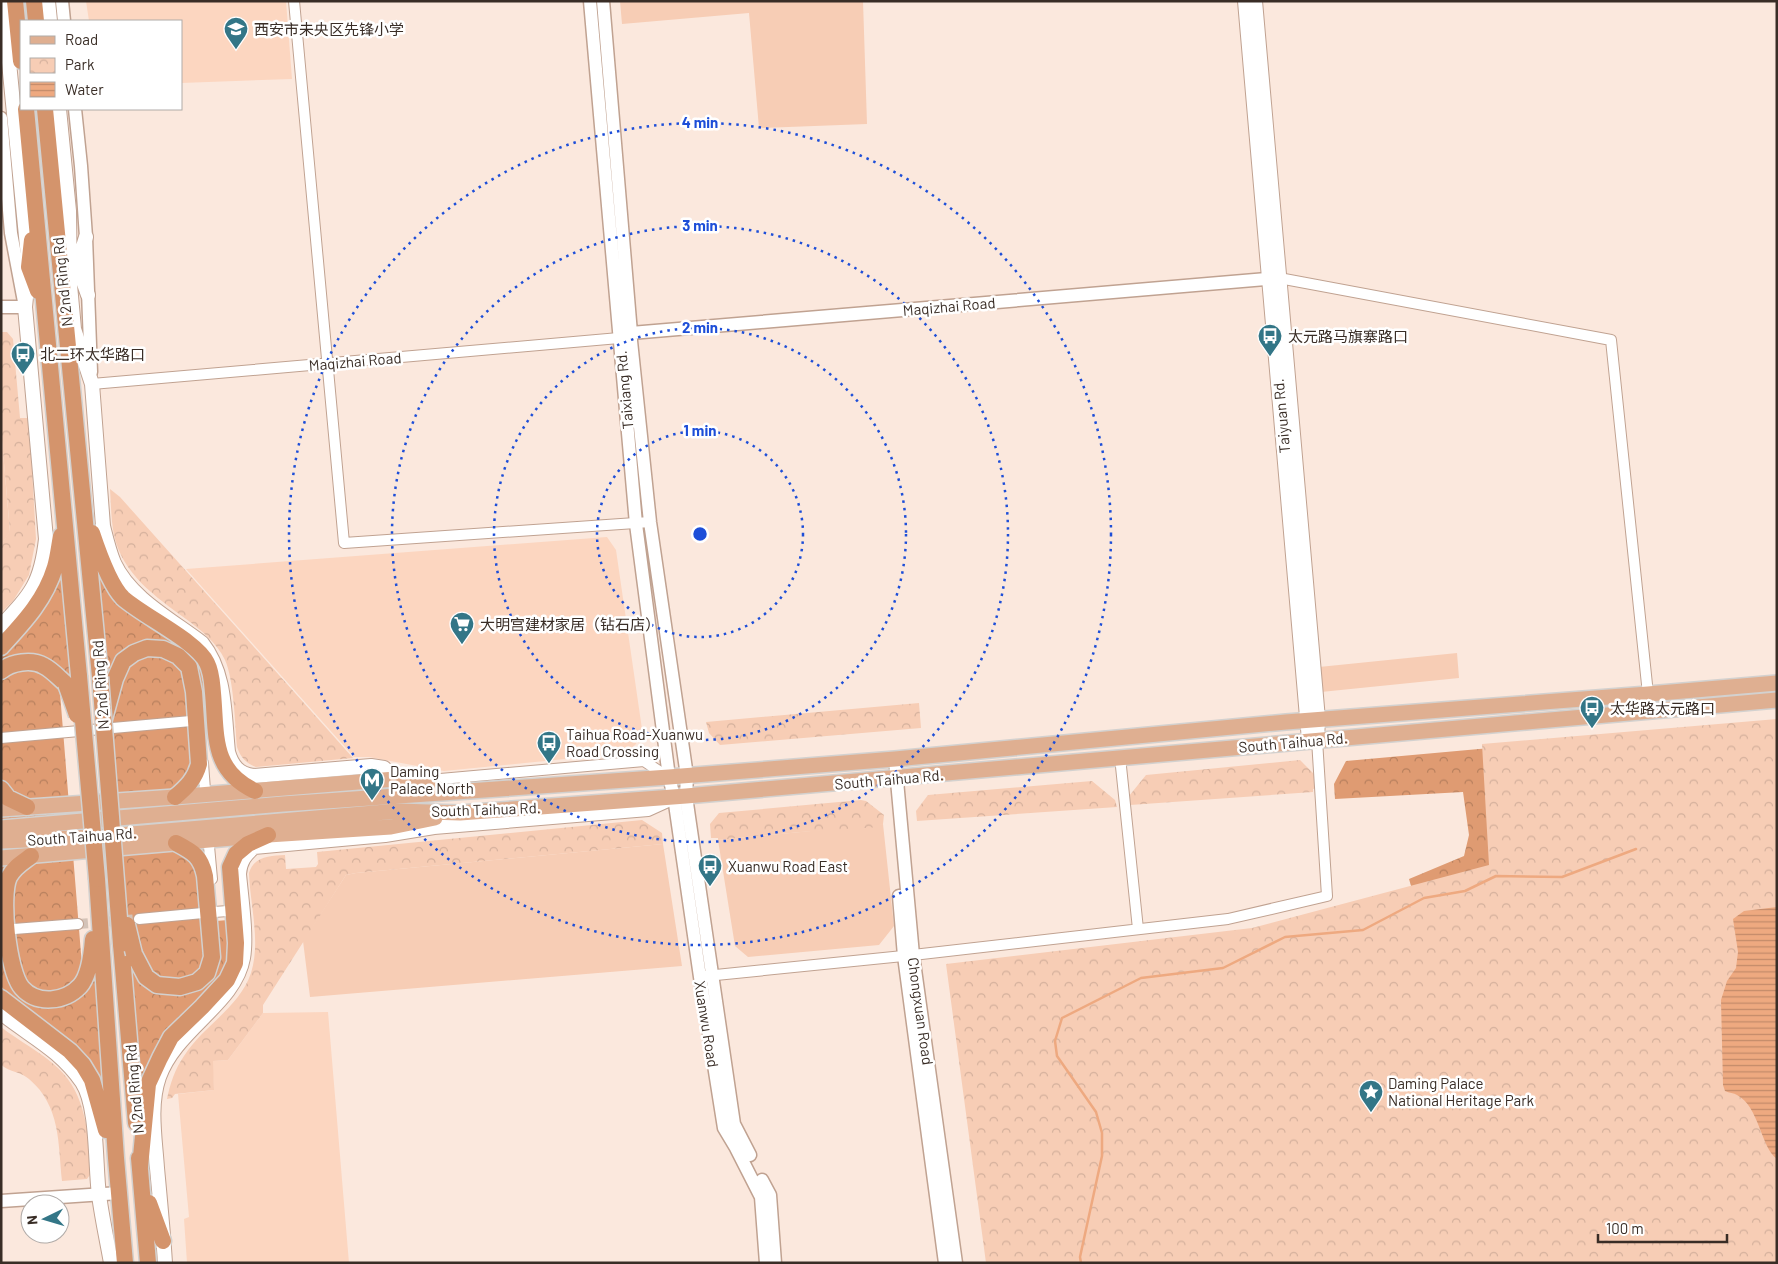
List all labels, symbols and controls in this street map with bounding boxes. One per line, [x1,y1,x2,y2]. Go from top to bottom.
school or university icon: 西安市未央区先锋小学 [223,16,249,50]
legend [20,20,182,110]
place label: 西安市未央区先锋小学 [254,20,404,38]
text: Road [65,30,98,48]
text: Park [65,55,95,73]
text: Water [65,80,104,98]
text: 4 min [682,113,718,131]
text: 3 min [682,216,718,234]
street label: N 2nd Ring Rd [48,236,76,328]
street label: Maqizhai Road [902,293,996,319]
text: 2 min [682,318,718,336]
bus stop icon: 太元路马旗寨路口 [1257,323,1283,357]
place label: 太元路马旗寨路口 [1288,327,1408,345]
bus stop icon: 北二环太华路口 [10,341,36,375]
place label: 北二环太华路口 [40,345,145,363]
street label: Maqizhai Road [308,348,402,374]
street label: Taixiang Rd. [612,350,636,430]
street label: Taiyuan Rd. [1269,378,1293,454]
text: 1 min [684,421,716,439]
centre of rings [691,525,709,543]
supermarket icon: 大明宫建材家居（钻石店） [449,611,475,645]
place label: 大明宫建材家居（钻石店） [480,615,660,633]
street label: N 2nd Ring Rd [88,640,112,730]
bus stop icon: 太华路太元路口 [1579,695,1605,729]
place label: 太华路太元路口 [1610,699,1715,717]
place label: Taihua Road-Xuanwu Road Crossing [566,725,703,760]
street label: South Taihua Rd. [1238,728,1348,756]
bus stop icon: Taihua Road-Xuanwu Road Crossing [536,730,562,764]
place label: Daming Palace North [390,762,474,797]
street label: South Taihua Rd. [834,765,944,793]
metro station icon: Daming Palace North [359,767,385,801]
street label: South Taihua Rd. [431,798,541,820]
street label: South Taihua Rd. [27,823,137,849]
bus stop icon: Xuanwu Road East [697,853,723,887]
place label: Xuanwu Road East [728,857,848,875]
street label: Chongxuan Road [905,956,937,1066]
street label: Xuanwu Road [691,979,723,1069]
street label: N 2nd Ring Rd [121,1043,147,1135]
place label: Daming Palace National Heritage Park [1388,1074,1535,1109]
place icon: Daming Palace National Heritage Park [1358,1079,1384,1113]
north arrow [20,1194,70,1244]
scale bar [1598,1212,1727,1244]
text: N [23,1215,40,1226]
text: 100 m [1606,1219,1644,1237]

